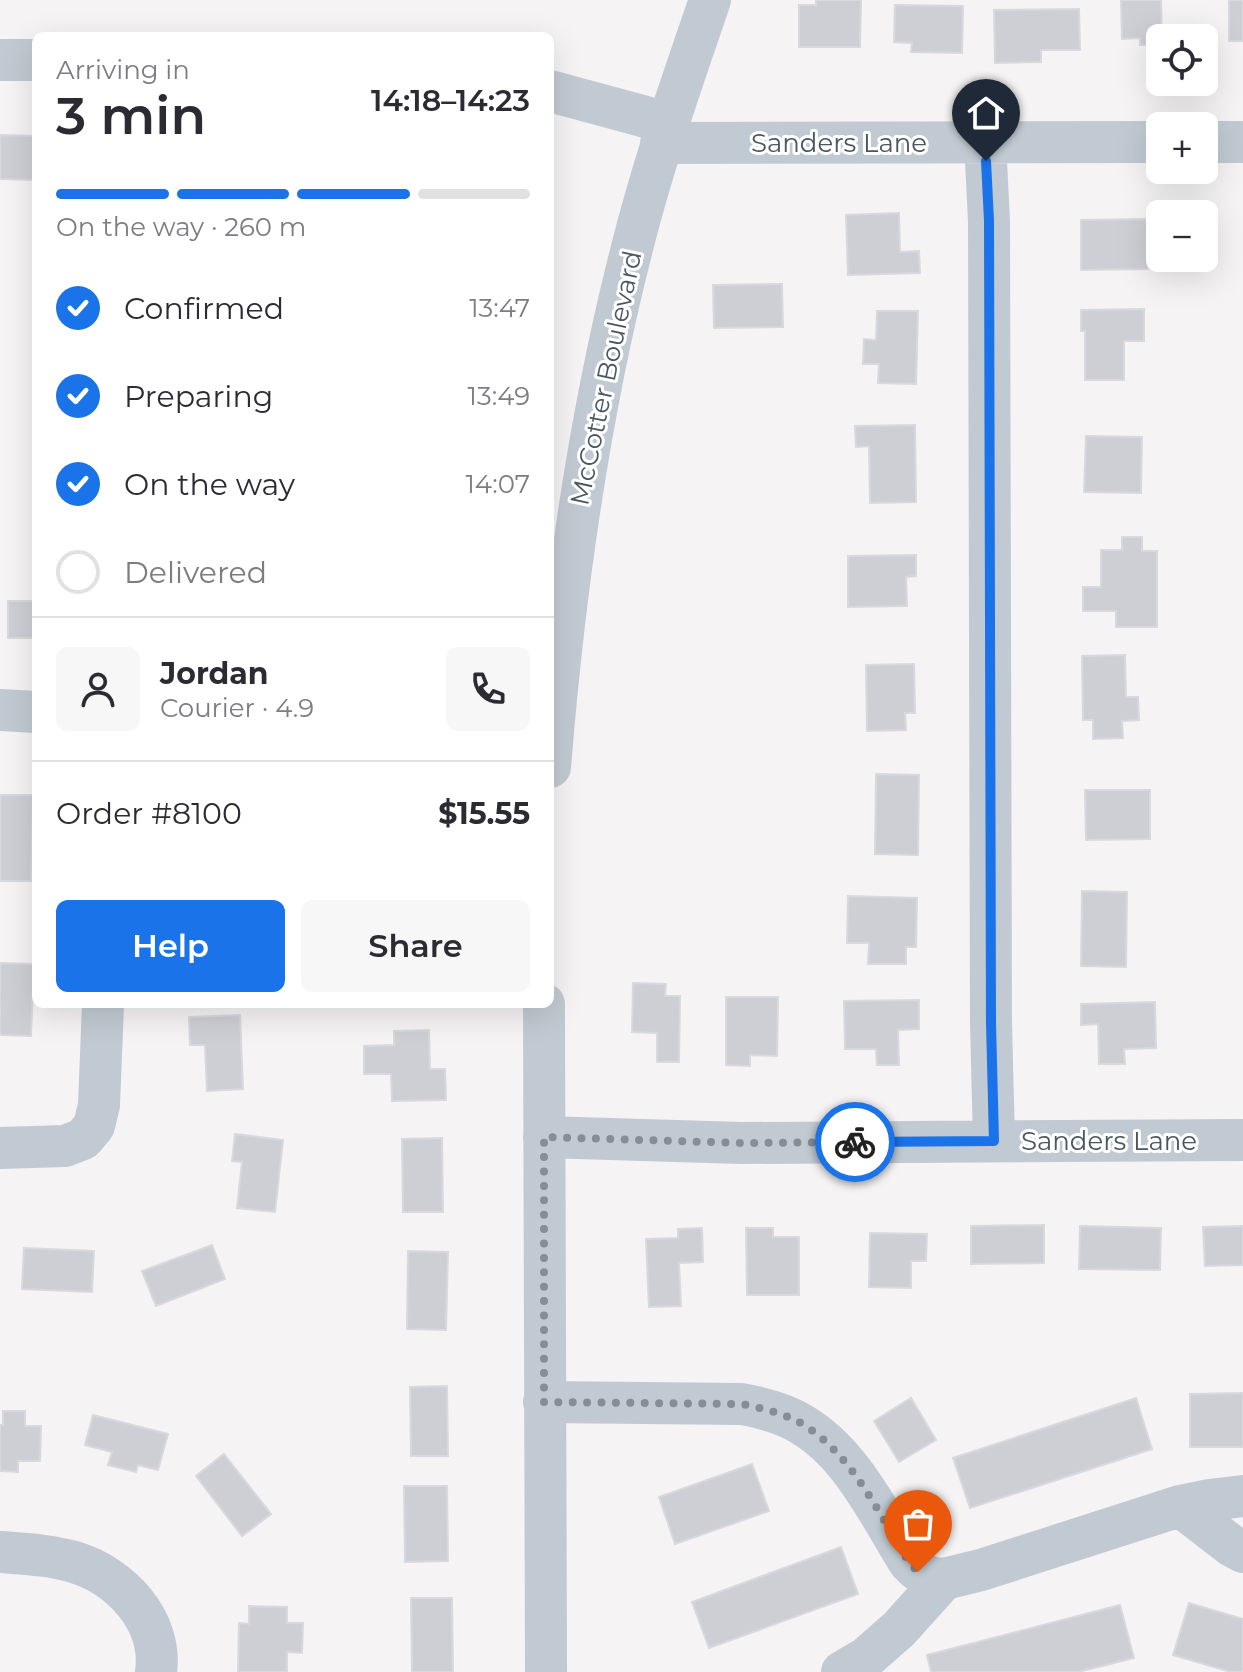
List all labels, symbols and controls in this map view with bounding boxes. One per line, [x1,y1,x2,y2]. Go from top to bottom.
map controls [1146,24,1218,272]
button: locate [1146,24,1218,96]
text: Arriving in [56,54,190,86]
pin [952,79,1020,161]
text: 14:18–14:23 [371,82,530,119]
text: 3 min [56,84,206,147]
icon: home [964,91,1008,135]
button: + [1146,112,1218,184]
street label: Sanders Lane [751,127,927,159]
button: − [1146,200,1218,272]
text: On the way · 260 m [56,211,306,243]
street label: McCotter Boulevard [563,248,649,508]
icon: check [56,286,100,330]
text: Confirmed [124,290,284,327]
text: 13:47 [469,292,530,324]
icon: check [56,374,100,418]
text: Preparing [124,378,273,415]
text: 13:49 [468,380,530,412]
icon: check [56,462,100,506]
text: On the way [124,466,295,503]
text: 14:07 [465,468,530,500]
text: Delivered [124,554,267,591]
button: person [56,647,140,731]
button: phone [446,647,530,731]
text: Jordan [160,655,269,692]
text: Courier · 4.9 [160,692,314,724]
text: Order #8100 [56,795,242,832]
text: $15.55 [438,795,530,832]
button: Help [56,900,285,992]
button: Share [301,900,530,992]
courier [815,1102,895,1182]
icon: bike [833,1120,877,1164]
street label: Sanders Lane [1021,1125,1197,1157]
pin [884,1490,952,1572]
icon: bag [896,1502,940,1546]

